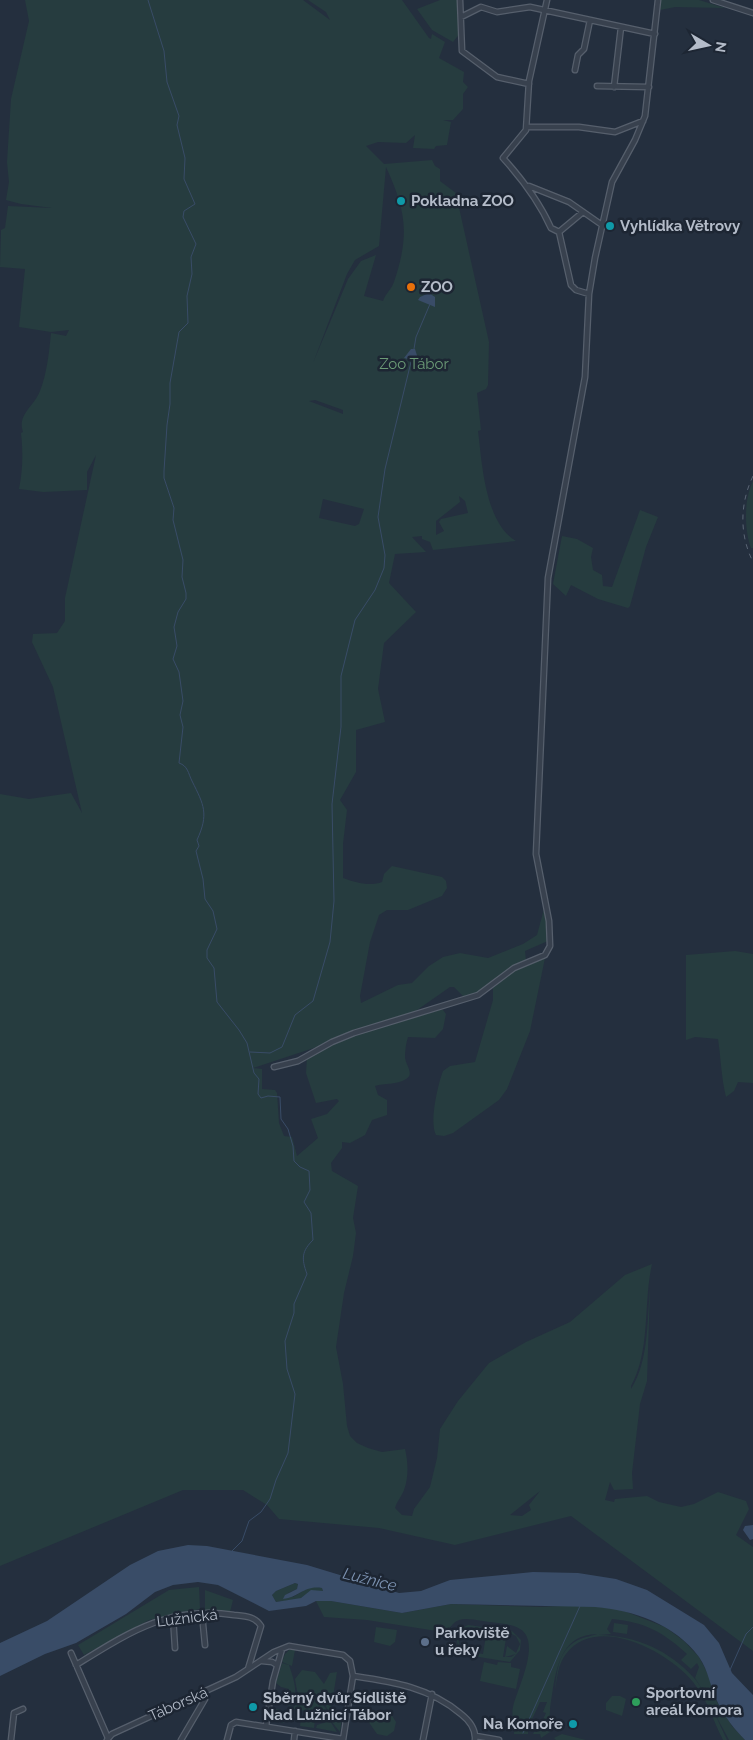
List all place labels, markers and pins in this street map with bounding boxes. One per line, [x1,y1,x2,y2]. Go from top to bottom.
place label: Pokladna ZOO [411,192,514,210]
marker: Pokladna ZOO [395,195,407,207]
place label: Vyhlídka Větrovy [620,217,741,235]
marker: Vyhlídka Větrovy [604,220,616,232]
place label: ZOO [421,278,453,296]
marker: ZOO [405,281,417,293]
place label: Parkoviště u řeky [435,1624,510,1659]
marker: Parkoviště u řeky [419,1636,431,1648]
place label: Sportovní areál Komora [646,1684,742,1719]
place label: Sběrný dvůr Sídliště Nad Lužnicí Tábor [263,1689,406,1724]
marker: Sportovní areál Komora [630,1696,642,1708]
marker: Sběrný dvůr Sídliště Nad Lužnicí Tábor [247,1701,259,1713]
place label: Na Komoře [483,1715,563,1733]
marker: Na Komoře [567,1718,579,1730]

